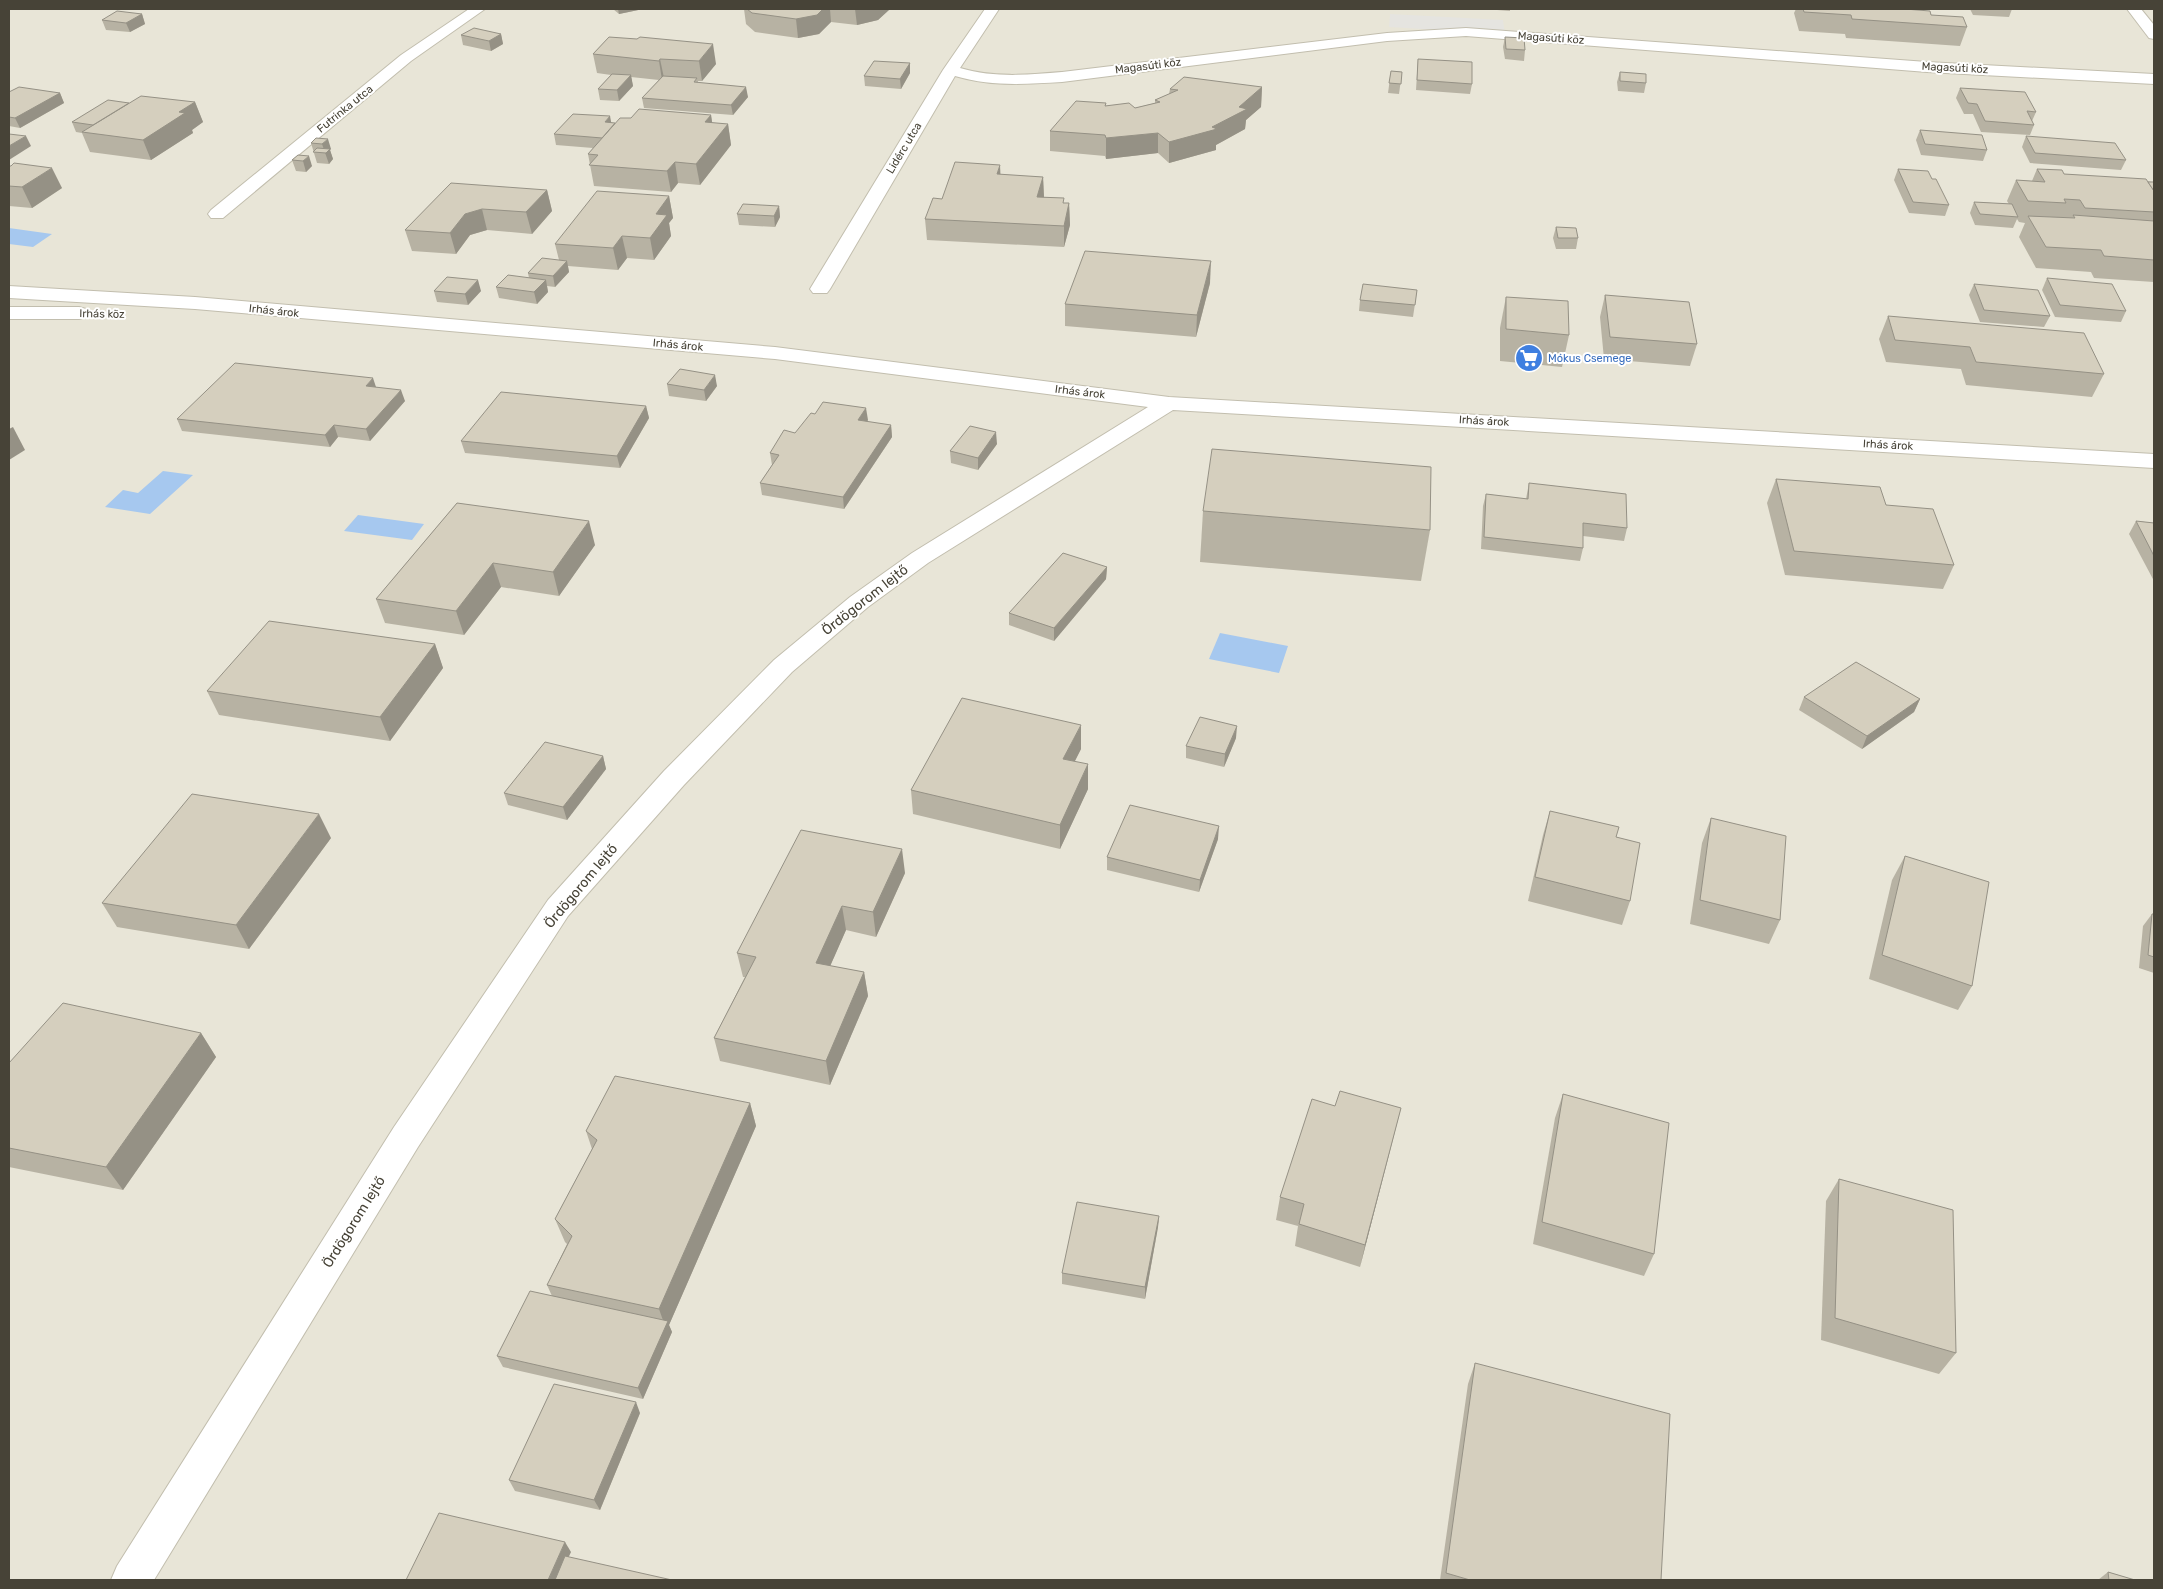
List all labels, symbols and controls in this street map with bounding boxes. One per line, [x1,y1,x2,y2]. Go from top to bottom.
street label: Magasúti köz [1517,29,1585,47]
street label: Magasúti köz [1114,55,1182,77]
street label: Magasúti köz [1921,60,1989,76]
street label: Futrinka utca [314,83,376,135]
street label: Lidérc utca [884,120,924,176]
street label: Irhás árok [248,302,300,320]
street label: Irhás köz [79,307,125,321]
street label: Irhás árok [652,336,704,354]
supermarket icon: Mókus Csemege [1514,343,1544,373]
place label: Mókus Csemege [1548,352,1631,365]
street label: Irhás árok [1054,382,1106,402]
street label: Irhás árok [1458,413,1510,429]
street label: Irhás árok [1862,437,1914,453]
street label: Ördögorom lejtő [818,561,912,639]
street label: Ördögorom lejtő [541,840,621,932]
street label: Ördögorom lejtő [319,1173,389,1271]

